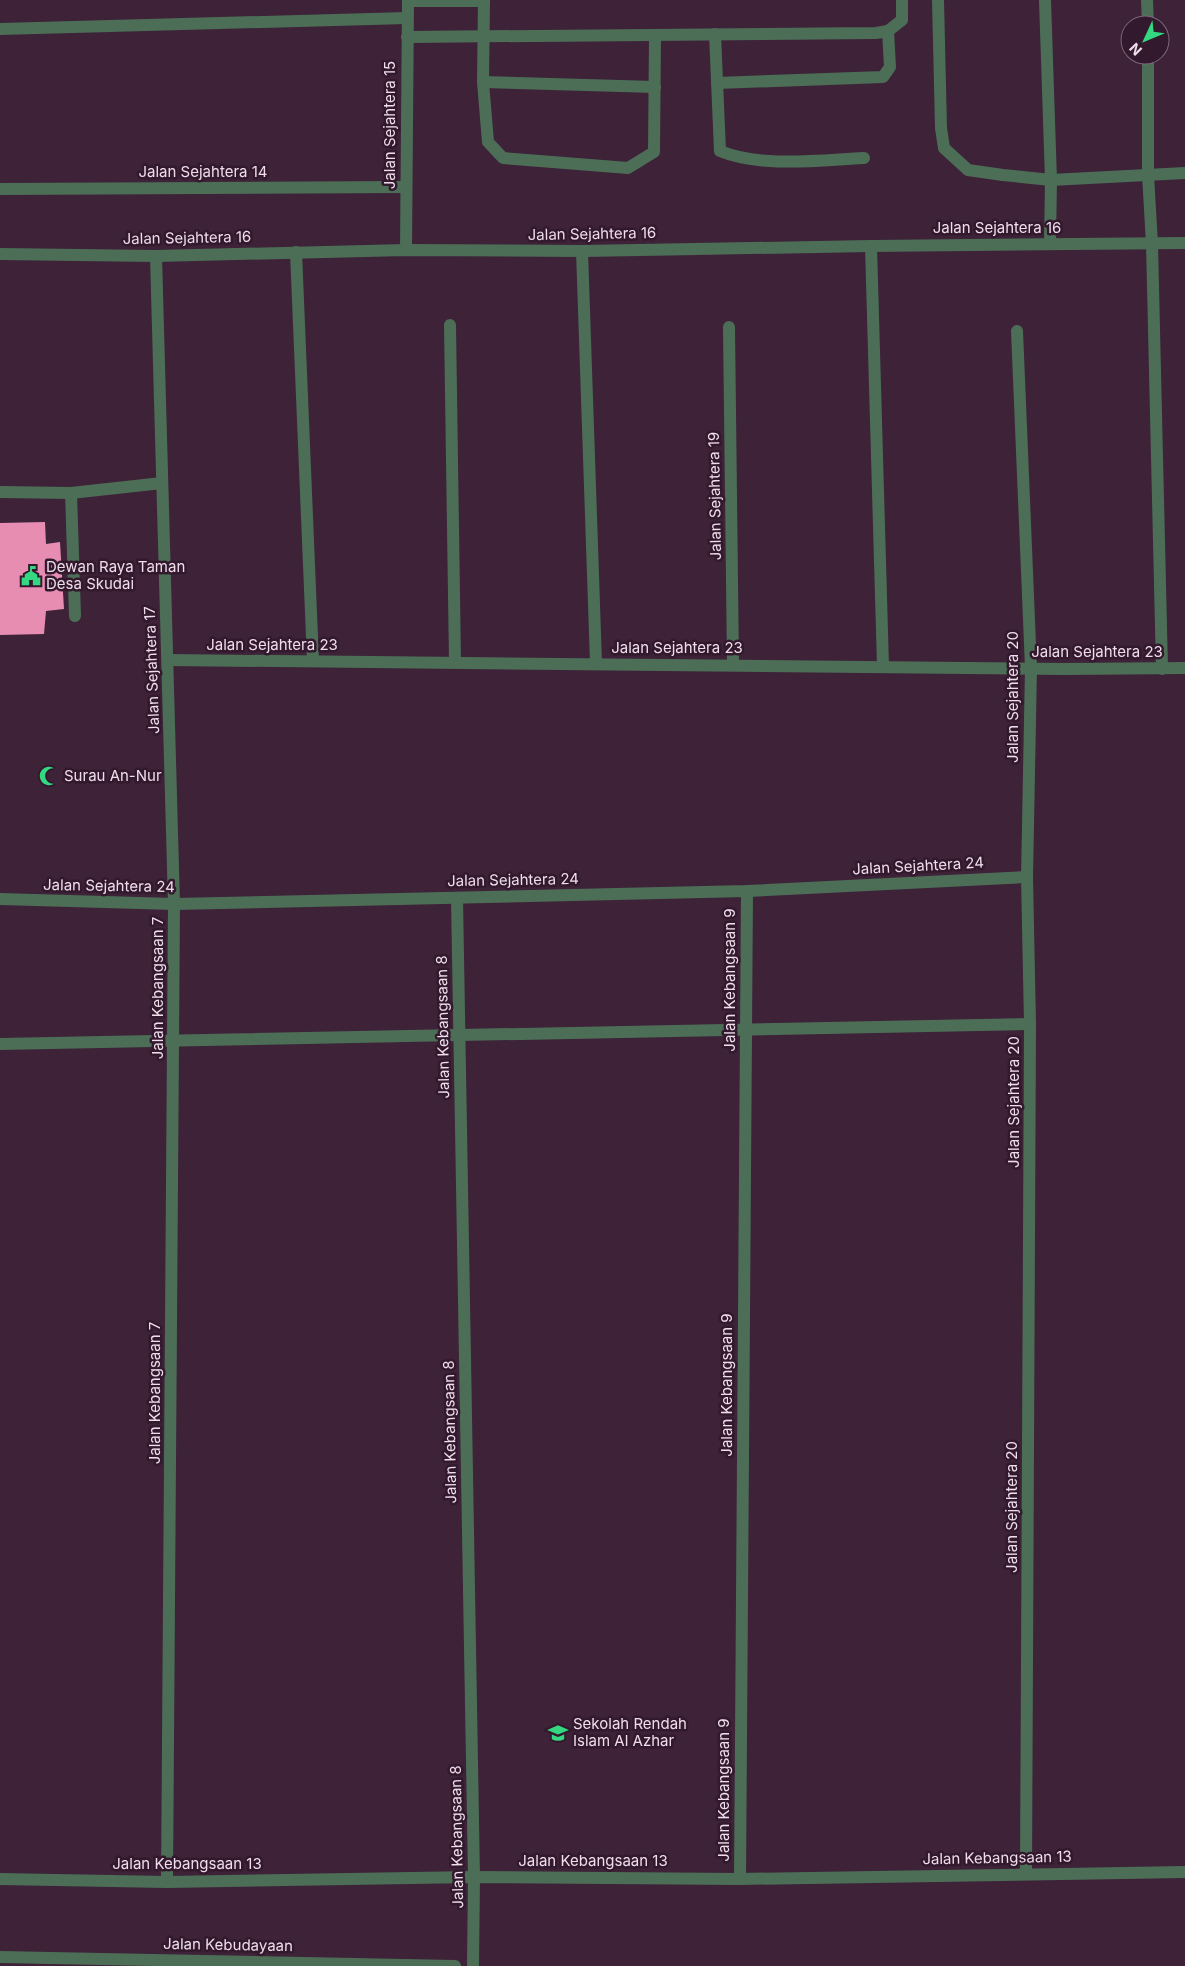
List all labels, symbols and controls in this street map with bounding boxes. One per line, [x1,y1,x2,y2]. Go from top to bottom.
north arrow [1120,15,1170,65]
text: N [1125,40,1145,59]
street label: Jalan Sejahtera 15 [380,61,399,189]
street label: Jalan Sejahtera 14 [138,162,268,181]
street label: Jalan Sejahtera 16 [933,218,1061,237]
street label: Jalan Sejahtera 16 [528,223,656,244]
street label: Jalan Sejahtera 16 [123,227,251,248]
street label: Jalan Sejahtera 19 [704,432,725,560]
place label: Dewan Raya Taman Desa Skudai [46,557,185,593]
public building icon: Dewan Raya Taman Desa Skudai [20,565,42,587]
street label: Jalan Sejahtera 17 [140,606,163,734]
street label: Jalan Sejahtera 20 [1003,631,1022,763]
street label: Jalan Sejahtera 23 [206,635,338,654]
street label: Jalan Sejahtera 23 [611,638,743,657]
street label: Jalan Sejahtera 23 [1031,642,1163,661]
mosque icon: Surau An-Nur [38,765,60,787]
place label: Surau An-Nur [64,766,162,785]
street label: Jalan Sejahtera 24 [852,853,984,878]
street label: Jalan Sejahtera 24 [447,869,579,890]
street label: Jalan Sejahtera 24 [43,875,175,896]
street label: Jalan Kebangsaan 9 [720,908,739,1052]
street label: Jalan Kebangsaan 7 [148,917,167,1059]
street label: Jalan Kebangsaan 8 [432,955,453,1099]
street label: Jalan Sejahtera 20 [1004,1036,1023,1168]
street label: Jalan Kebangsaan 9 [717,1313,736,1457]
street label: Jalan Kebangsaan 7 [145,1322,164,1464]
street label: Jalan Kebangsaan 8 [439,1360,460,1504]
street label: Jalan Sejahtera 20 [1002,1441,1021,1573]
place label: Sekolah Rendah Islam Al Azhar [573,1714,687,1750]
street label: Jalan Kebangsaan 9 [714,1718,733,1862]
school or university icon: Sekolah Rendah Islam Al Azhar [547,1722,569,1744]
street label: Jalan Kebangsaan 8 [446,1765,467,1909]
street label: Jalan Kebangsaan 13 [922,1847,1072,1868]
street label: Jalan Kebangsaan 13 [518,1851,668,1870]
street label: Jalan Kebangsaan 13 [112,1854,262,1873]
street label: Jalan Kebudayaan [163,1934,293,1955]

